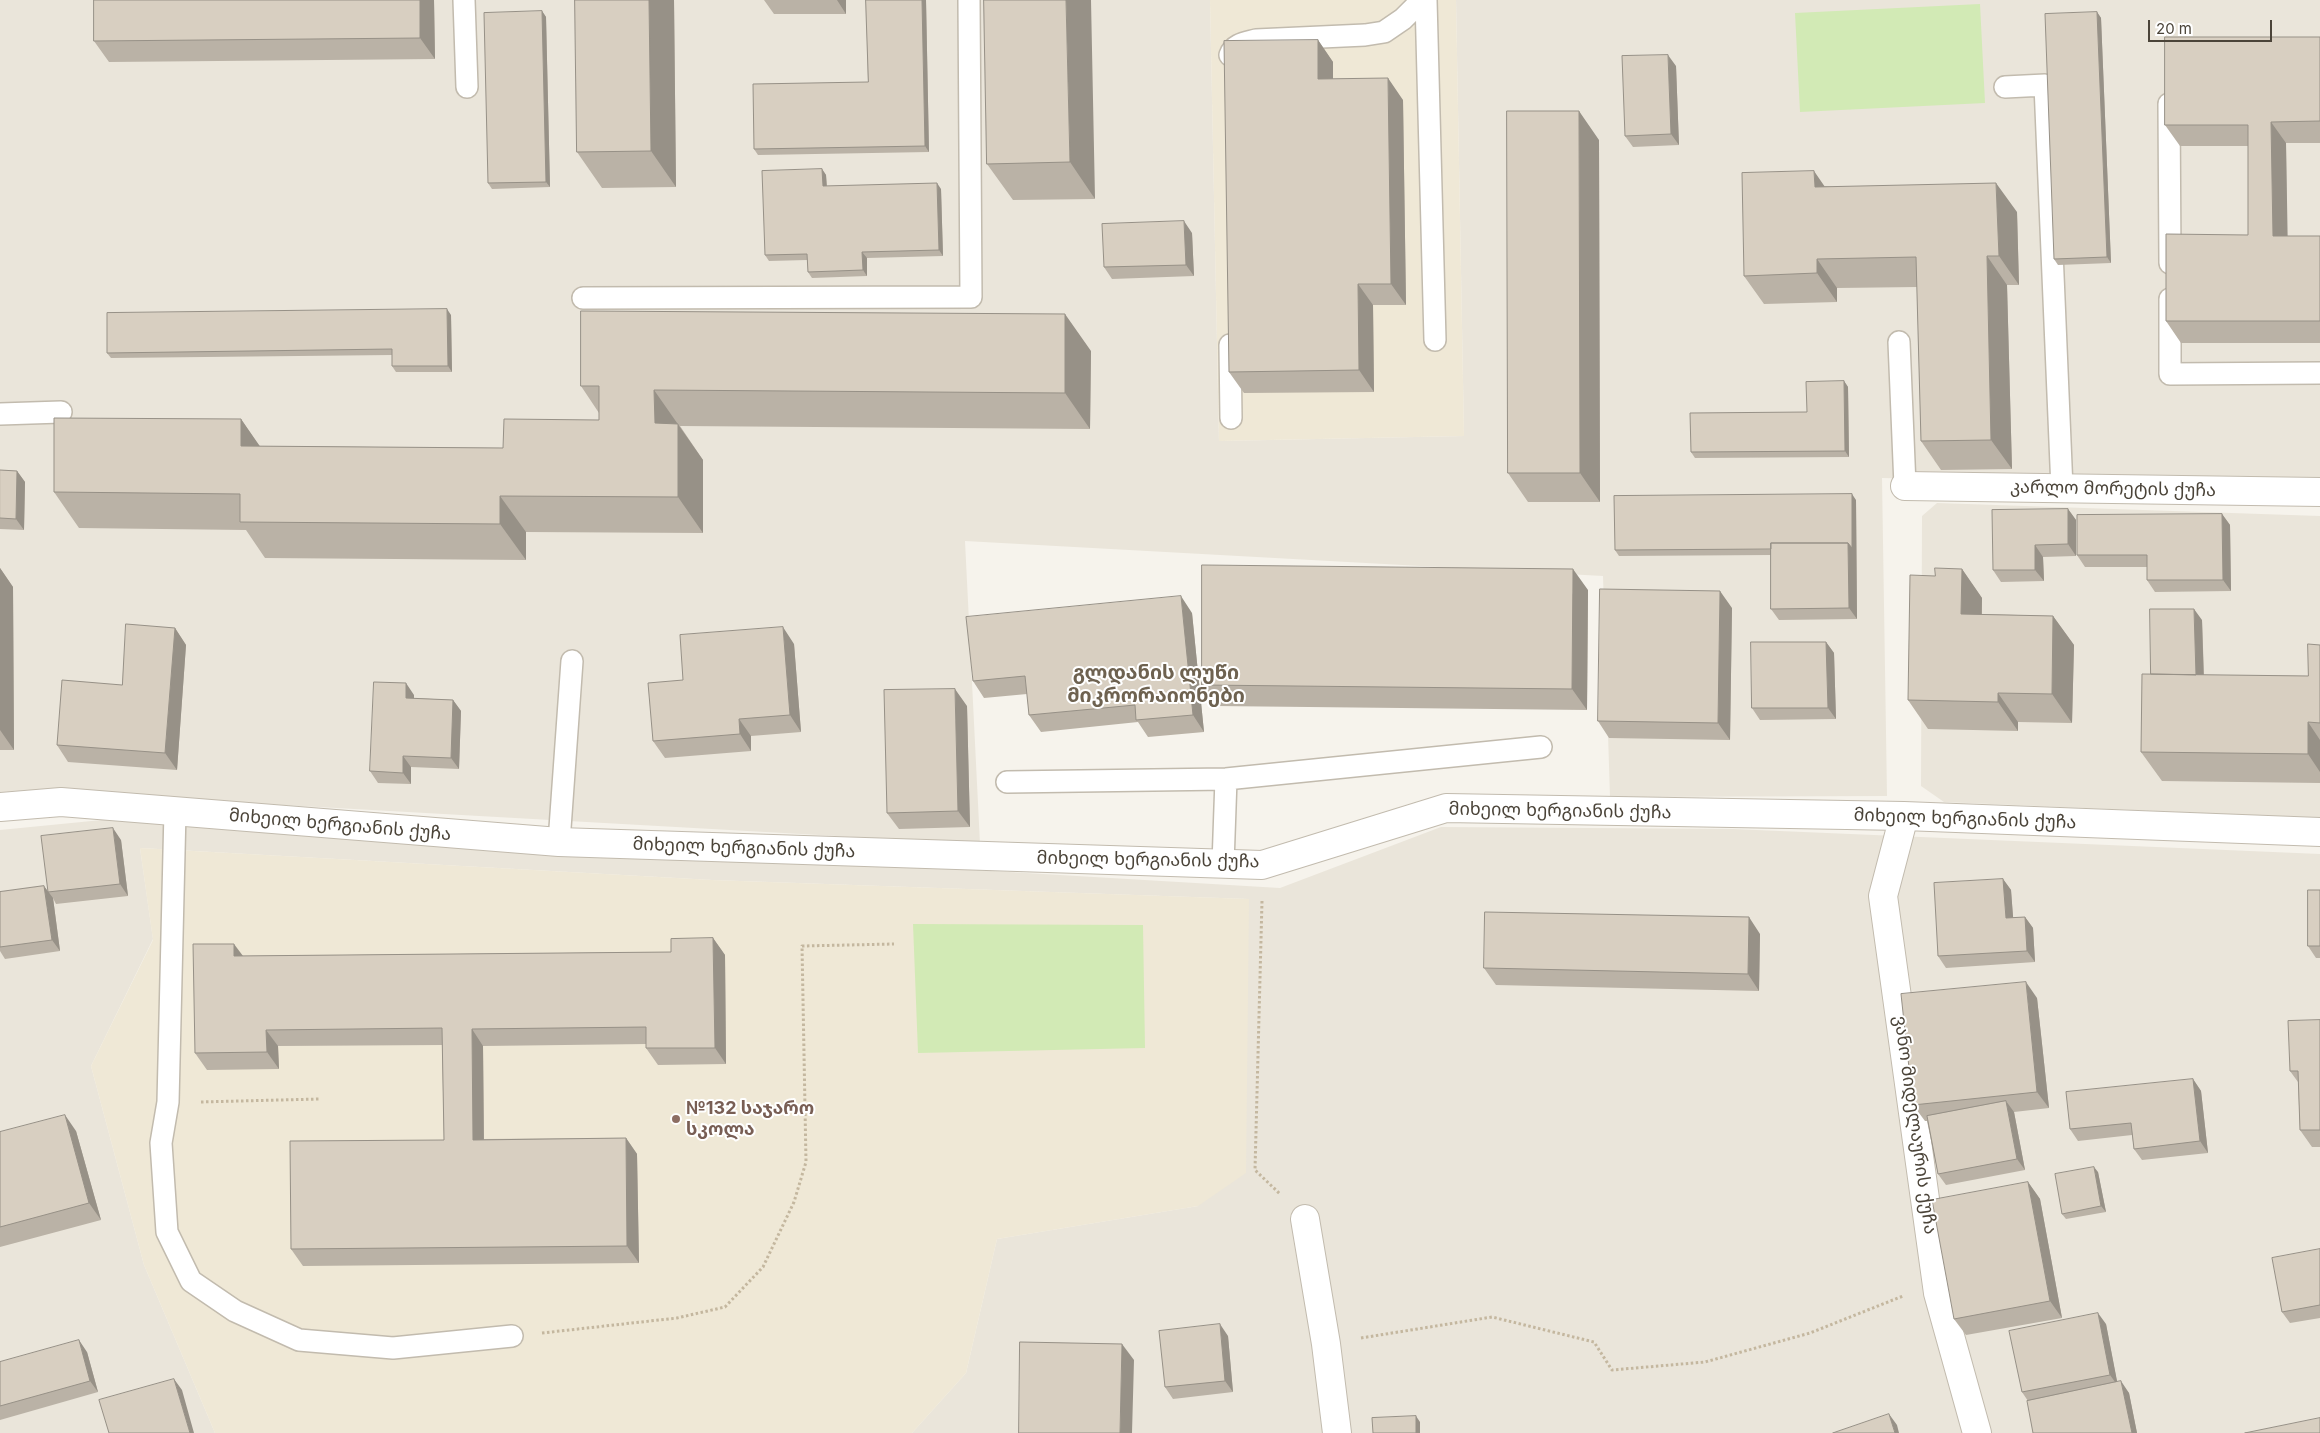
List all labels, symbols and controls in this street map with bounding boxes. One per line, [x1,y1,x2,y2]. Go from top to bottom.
scale bar [2150,10,2274,42]
text: 20 m [2156,19,2192,38]
street label: კარლო მორეტის ქუჩა [2010,476,2216,502]
district label: გლდანის ლუწი მიკრორაიონები [1067,661,1245,708]
street label: მიხეილ ხერგიანის ქუჩა [1448,798,1672,824]
street label: მიხეილ ხერგიანის ქუჩა [1853,804,2077,834]
street label: მიხეილ ხერგიანის ქუჩა [228,805,452,845]
street label: მიხეილ ხერგიანის ქუჩა [632,833,856,863]
street label: მიხეილ ხერგიანის ქუჩა [1036,847,1260,873]
street label: ვანო მიდელაურის ქუჩა [1889,1014,1941,1236]
place label: №132 საჯარო სკოლა [686,1098,814,1140]
marker: №132 საჯარო სკოლა [670,1113,682,1125]

